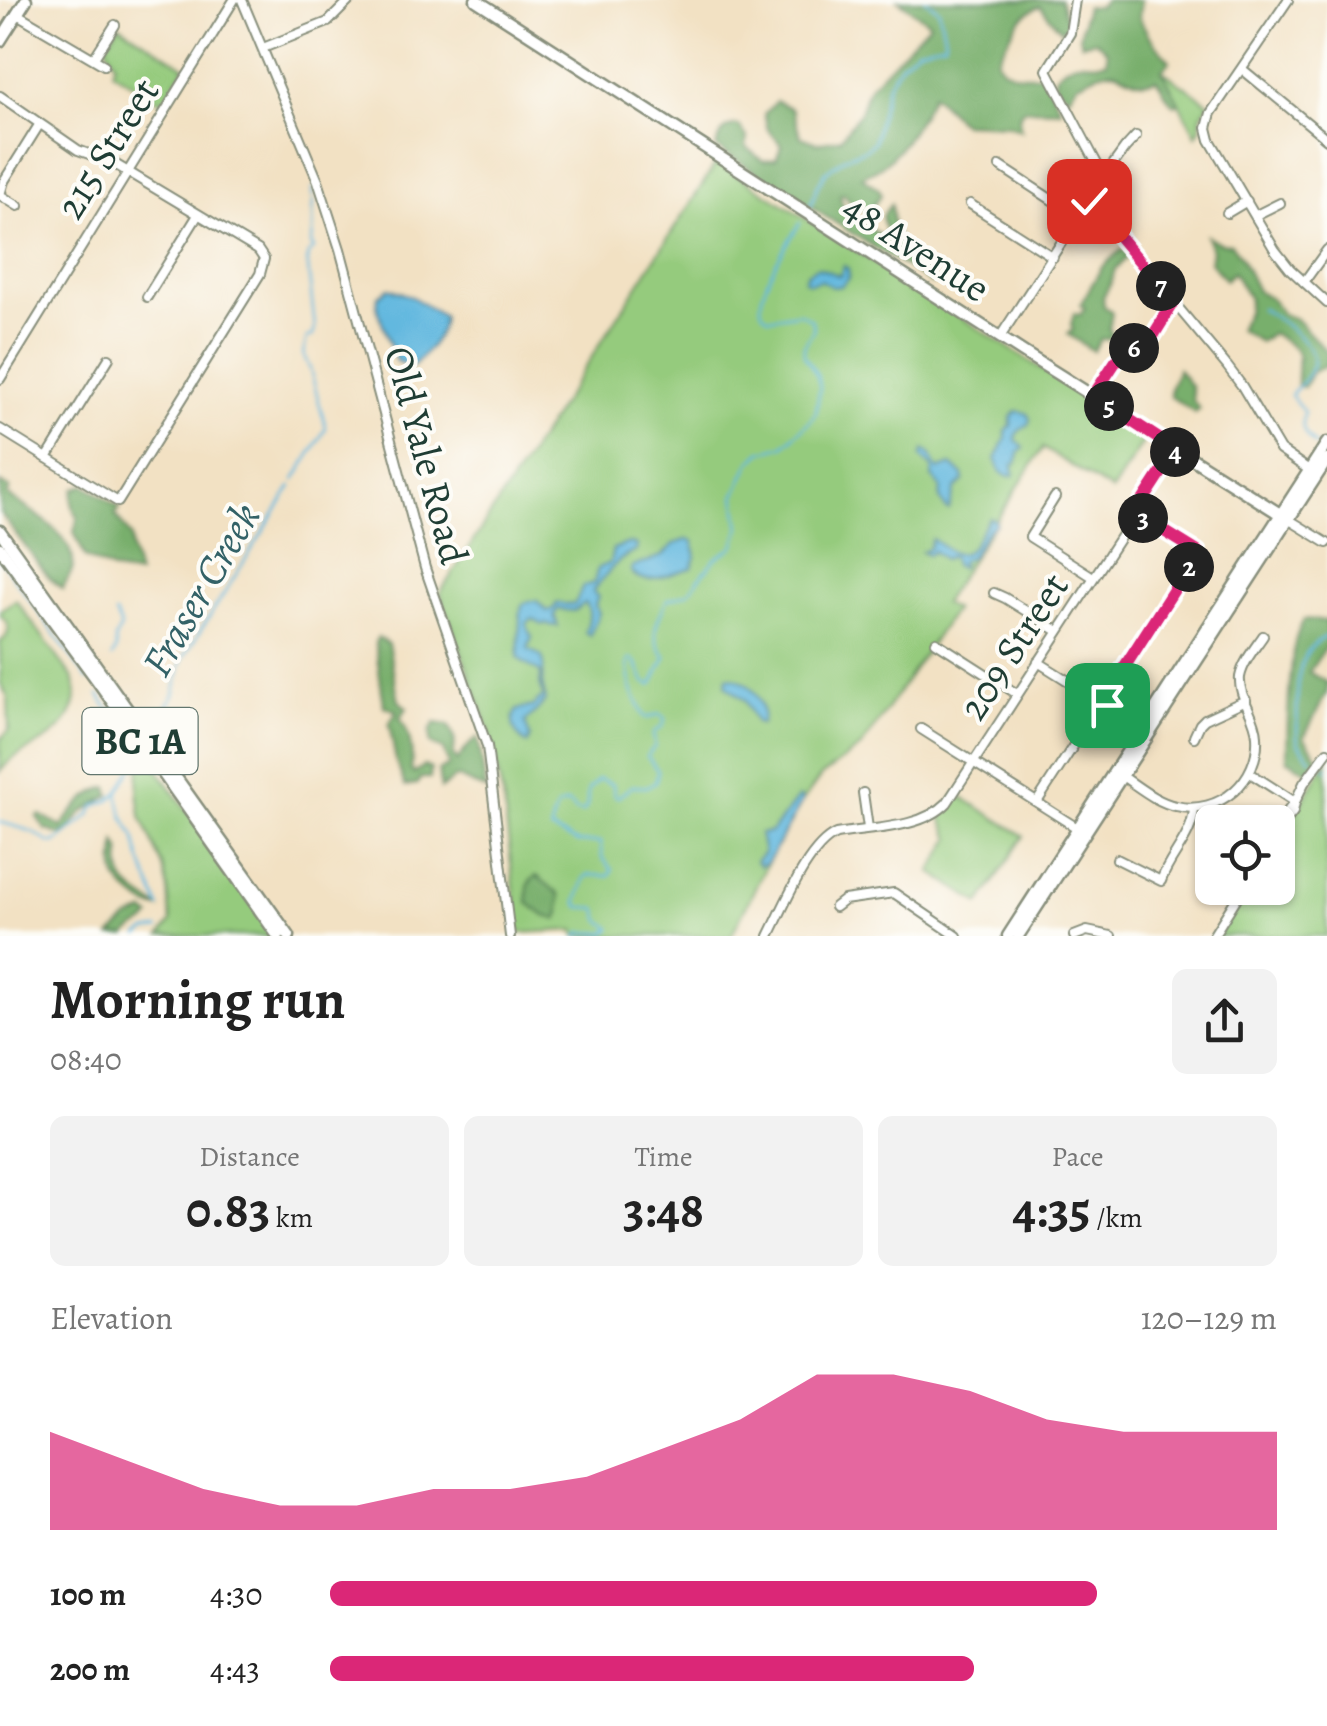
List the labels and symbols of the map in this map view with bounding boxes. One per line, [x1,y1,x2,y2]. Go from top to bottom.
street label: 215 Street [43,67,172,229]
pin [1047,159,1132,244]
street label: 48 Avenue [833,180,1001,315]
pin: 7 [1136,261,1186,311]
pin: 6 [1109,323,1159,373]
street label: Old Yale Road [371,340,482,571]
pin: 5 [1084,381,1134,431]
pin: 4 [1150,427,1200,477]
water label: Fraser Creek [128,492,273,686]
pin: 3 [1118,493,1168,543]
pin: 2 [1164,542,1214,592]
street label: 209 Street [945,562,1081,730]
pin [1065,663,1150,748]
road number: BC 1A [82,708,198,774]

